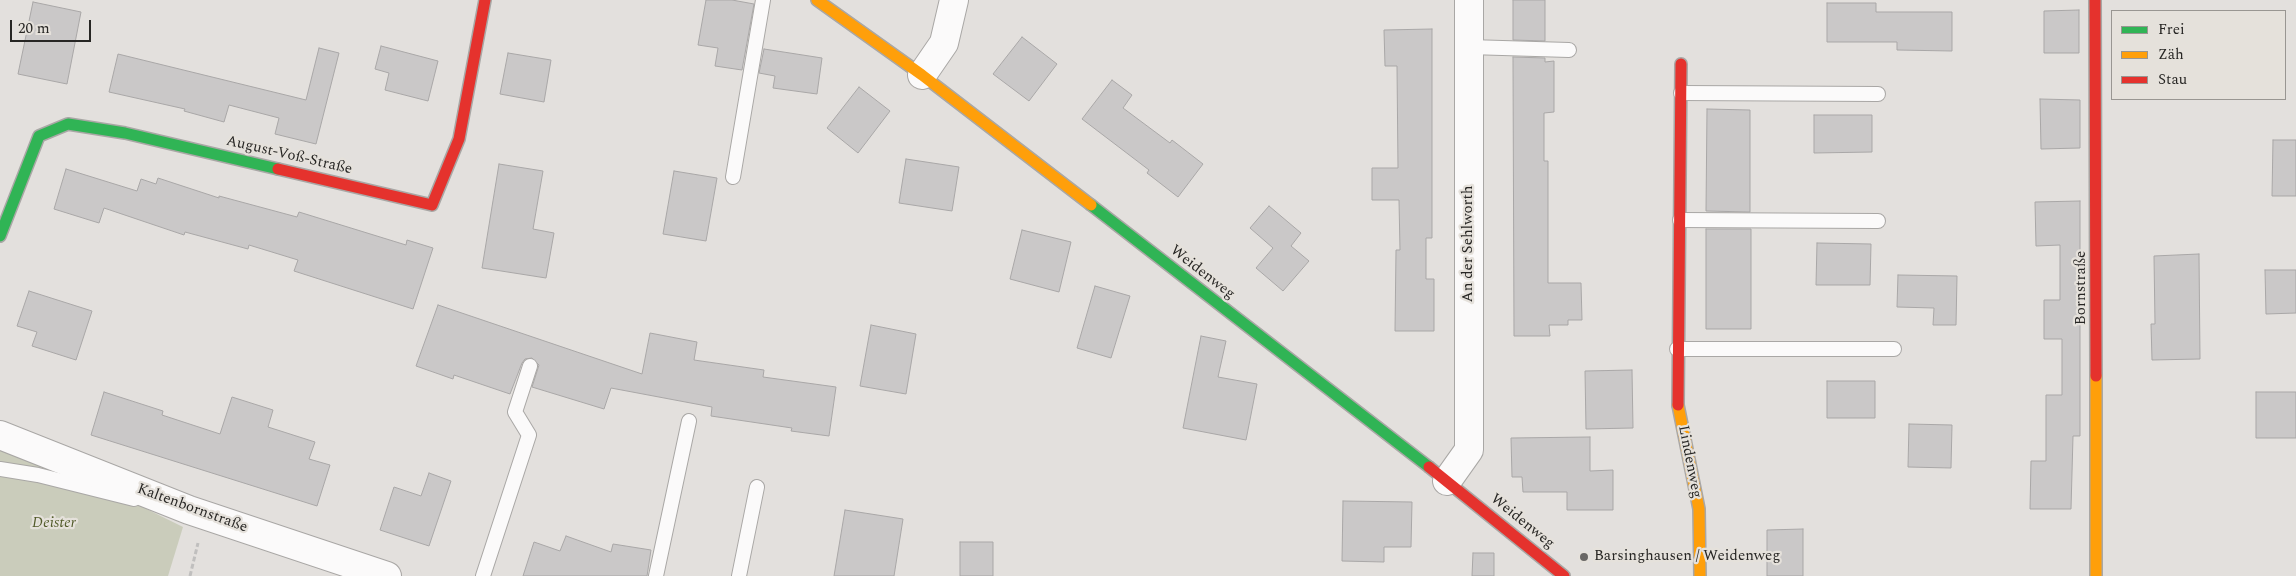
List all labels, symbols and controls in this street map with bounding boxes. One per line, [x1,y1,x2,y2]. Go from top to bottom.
scale bar [12,10,94,42]
legend [2111,10,2286,100]
text: 20 m [18,17,50,40]
text: Frei [2158,18,2185,41]
text: Zäh [2158,43,2184,66]
text: Stau [2158,68,2187,91]
street label: August-Voß-Straße [224,133,354,179]
street label: An der Sehlworth [1460,185,1478,303]
street label: Weidenweg [1166,242,1238,304]
street label: Bornstraße [2073,251,2091,325]
street label: Lindenweg [1673,424,1705,500]
street label: Kaltenbornstraße [134,481,250,537]
street label: Weidenweg [1486,491,1558,553]
park label: Deister [32,515,76,533]
place label: Barsinghausen / Weidenweg [1594,548,1780,566]
marker: Barsinghausen / Weidenweg [1578,551,1590,563]

